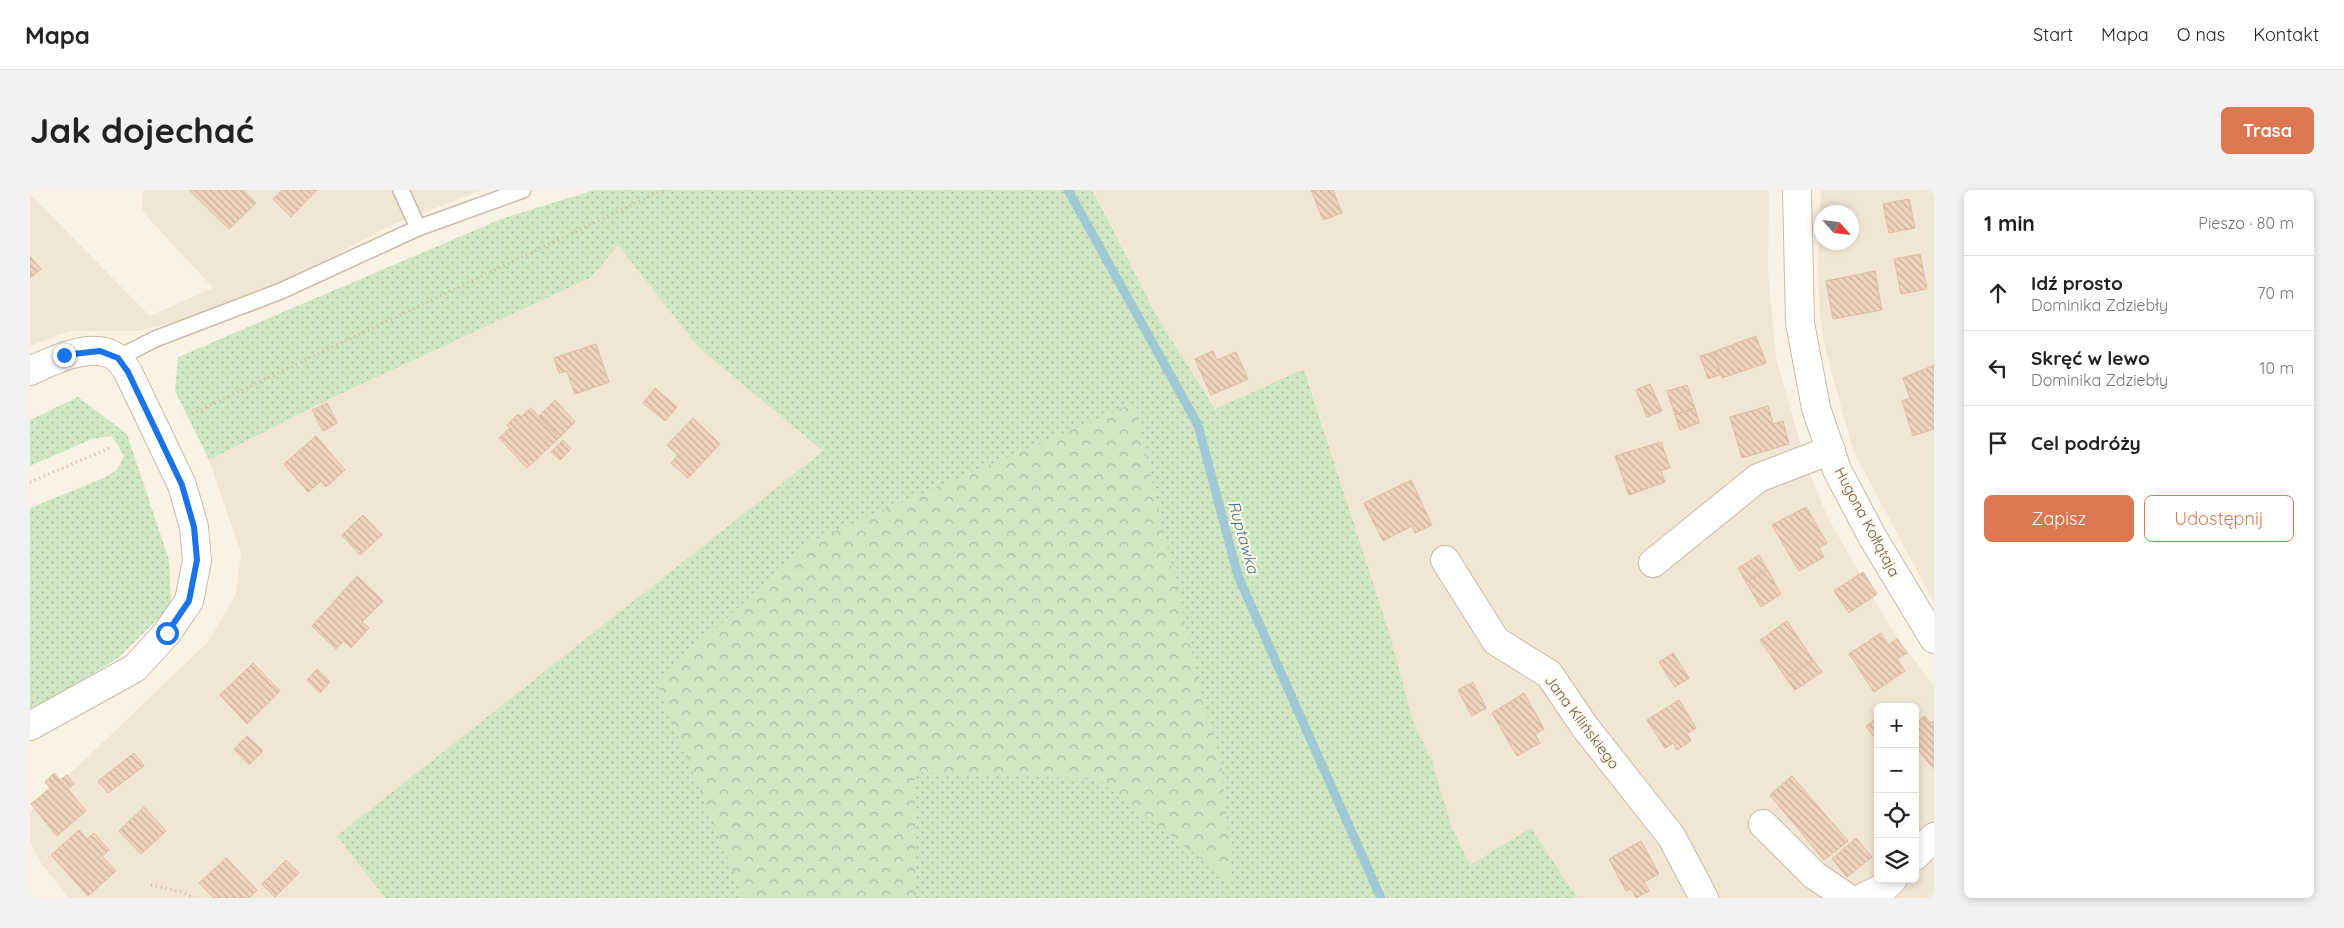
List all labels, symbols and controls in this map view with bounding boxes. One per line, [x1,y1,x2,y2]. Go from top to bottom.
text: Mapa [25,20,90,50]
text: Start [2033,23,2073,46]
text: Mapa [2101,23,2149,46]
text: O nas [2177,23,2225,46]
text: Kontakt [2253,23,2319,46]
button: Trasa [2221,107,2314,154]
text: Jak dojechać [30,108,254,152]
north arrow [1814,205,1859,250]
text: 1 min [1984,210,2035,236]
text: Pieszo · 80 m [2198,213,2294,233]
text: Idź prosto [2031,271,2123,295]
icon: ahead [1984,279,2012,307]
text: 70 m [2257,283,2294,303]
text: Dominika Zdziebły [2031,295,2168,315]
route end [53,344,76,367]
text: Skręć w lewo [2031,346,2150,370]
icon: left [1984,354,2012,382]
text: 10 m [2260,358,2294,378]
text: Dominika Zdziebły [2031,370,2168,390]
icon: arrive [1984,429,2012,457]
text: Cel podróży [2031,431,2141,455]
street label: Hugona Kołłątaja [1831,464,1904,580]
button: Zapisz [1984,495,2134,542]
button: Udostępnij [2144,495,2294,542]
water label: Ruptawka [1224,498,1264,577]
route start [156,622,179,645]
street label: Jana Kilińskiego [1541,671,1624,773]
map controls [1874,703,1919,883]
button: + [1874,703,1919,748]
button: − [1874,748,1919,793]
button: locate [1874,793,1919,838]
button: layers [1874,838,1919,883]

